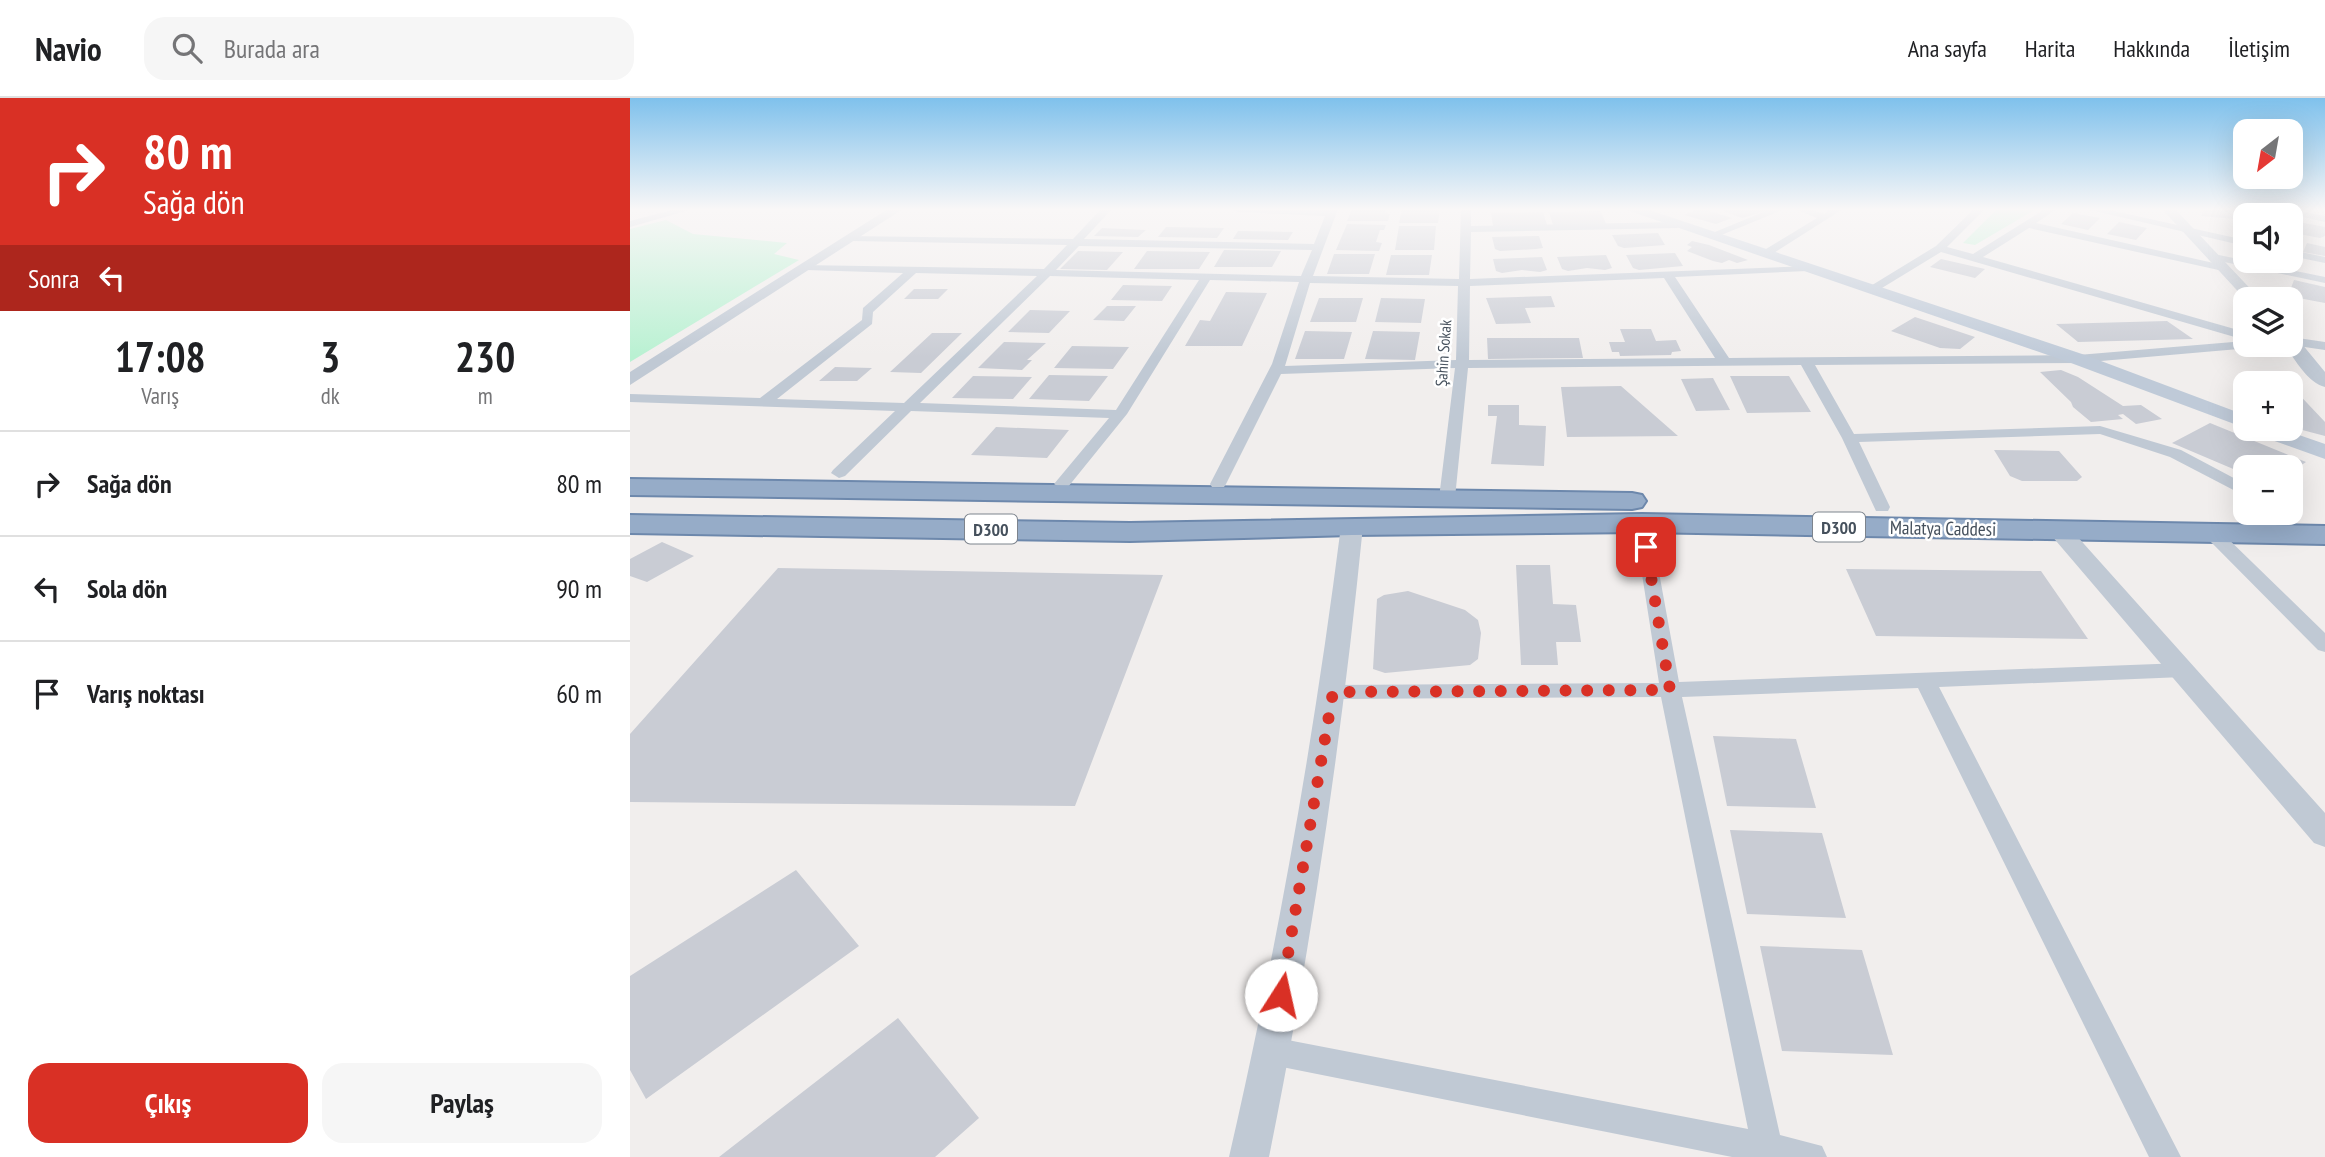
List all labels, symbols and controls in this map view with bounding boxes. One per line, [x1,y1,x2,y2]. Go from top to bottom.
search box [144,17,634,80]
text: Navio [35,27,102,70]
icon: search [168,29,206,67]
text: Burada ara [224,32,320,65]
text: Ana sayfa [1908,33,1987,64]
text: Harita [2025,33,2075,64]
text: Hakkında [2113,33,2190,64]
text: İletişim [2228,33,2290,64]
text: 80 m [143,119,232,183]
north arrow [2233,119,2303,189]
map controls [2233,119,2303,525]
icon: right [28,126,119,217]
text: Sağa dön [143,181,245,223]
button: sound [2233,203,2303,273]
icon: left [93,259,131,297]
text: Sonra [28,262,79,295]
button: layers [2233,287,2303,357]
street label: Şahin Sokak [1431,318,1455,387]
text: 17:08 [115,329,206,384]
text: 3 [320,329,340,384]
text: 230 [455,329,515,384]
button: + [2233,371,2303,441]
text: Varış [141,381,179,410]
text: dk [321,381,340,410]
text: m [478,381,493,410]
button: − [2233,455,2303,525]
icon: right [28,465,66,503]
text: Sağa dön [87,467,172,500]
text: 80 m [556,467,602,500]
road number: D300 [1813,512,1865,542]
road number: D300 [965,514,1017,544]
street label: Malatya Caddesi [1890,515,1996,541]
pin [1616,517,1676,577]
icon: arrive [1627,528,1665,566]
icon: left [28,570,66,608]
text: Sola dön [87,572,167,605]
text: 90 m [556,572,602,605]
icon: arrive [28,675,66,713]
text: Varış noktası [87,677,205,710]
text: 60 m [556,677,602,710]
position arrow [1244,958,1318,1032]
button: Çıkış [28,1063,308,1143]
button: Paylaş [322,1063,602,1143]

